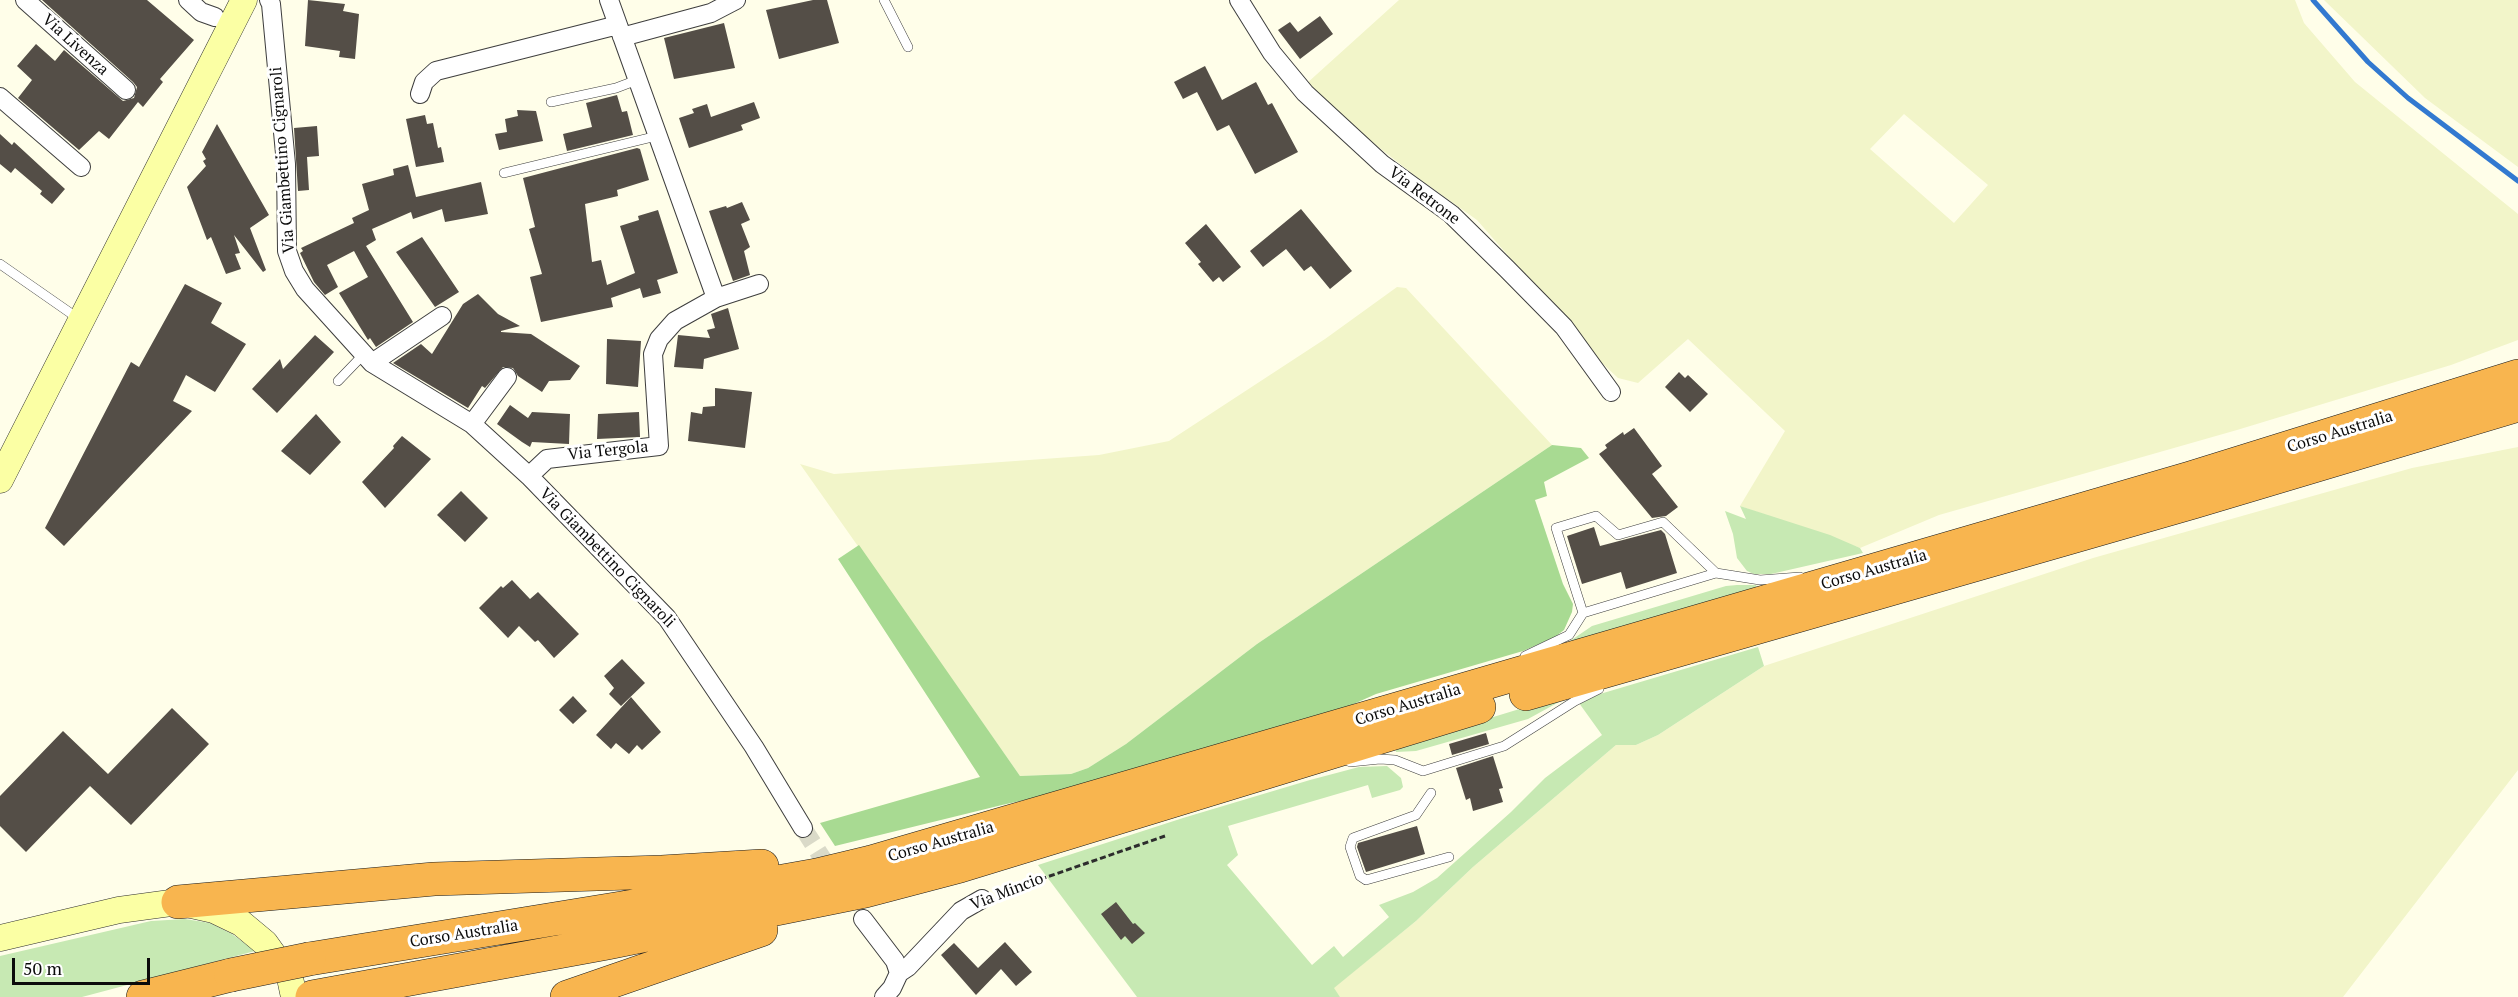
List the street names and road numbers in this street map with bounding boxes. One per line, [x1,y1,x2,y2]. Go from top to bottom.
street label: Via Livenza [38,10,112,80]
street label: Via Giambettino Cignaroli [267,66,299,254]
street label: Via Retrone [1385,163,1463,229]
street label: Corso Australia [2285,407,2395,457]
street label: Via Tergola [567,437,649,465]
street label: Via Giambettino Cignaroli [535,484,679,632]
street label: Corso Australia [1819,546,1929,594]
street label: Corso Australia [1353,680,1463,730]
street label: Corso Australia [886,818,996,866]
street label: Via Mincio [968,869,1046,915]
street label: Corso Australia [408,916,520,952]

